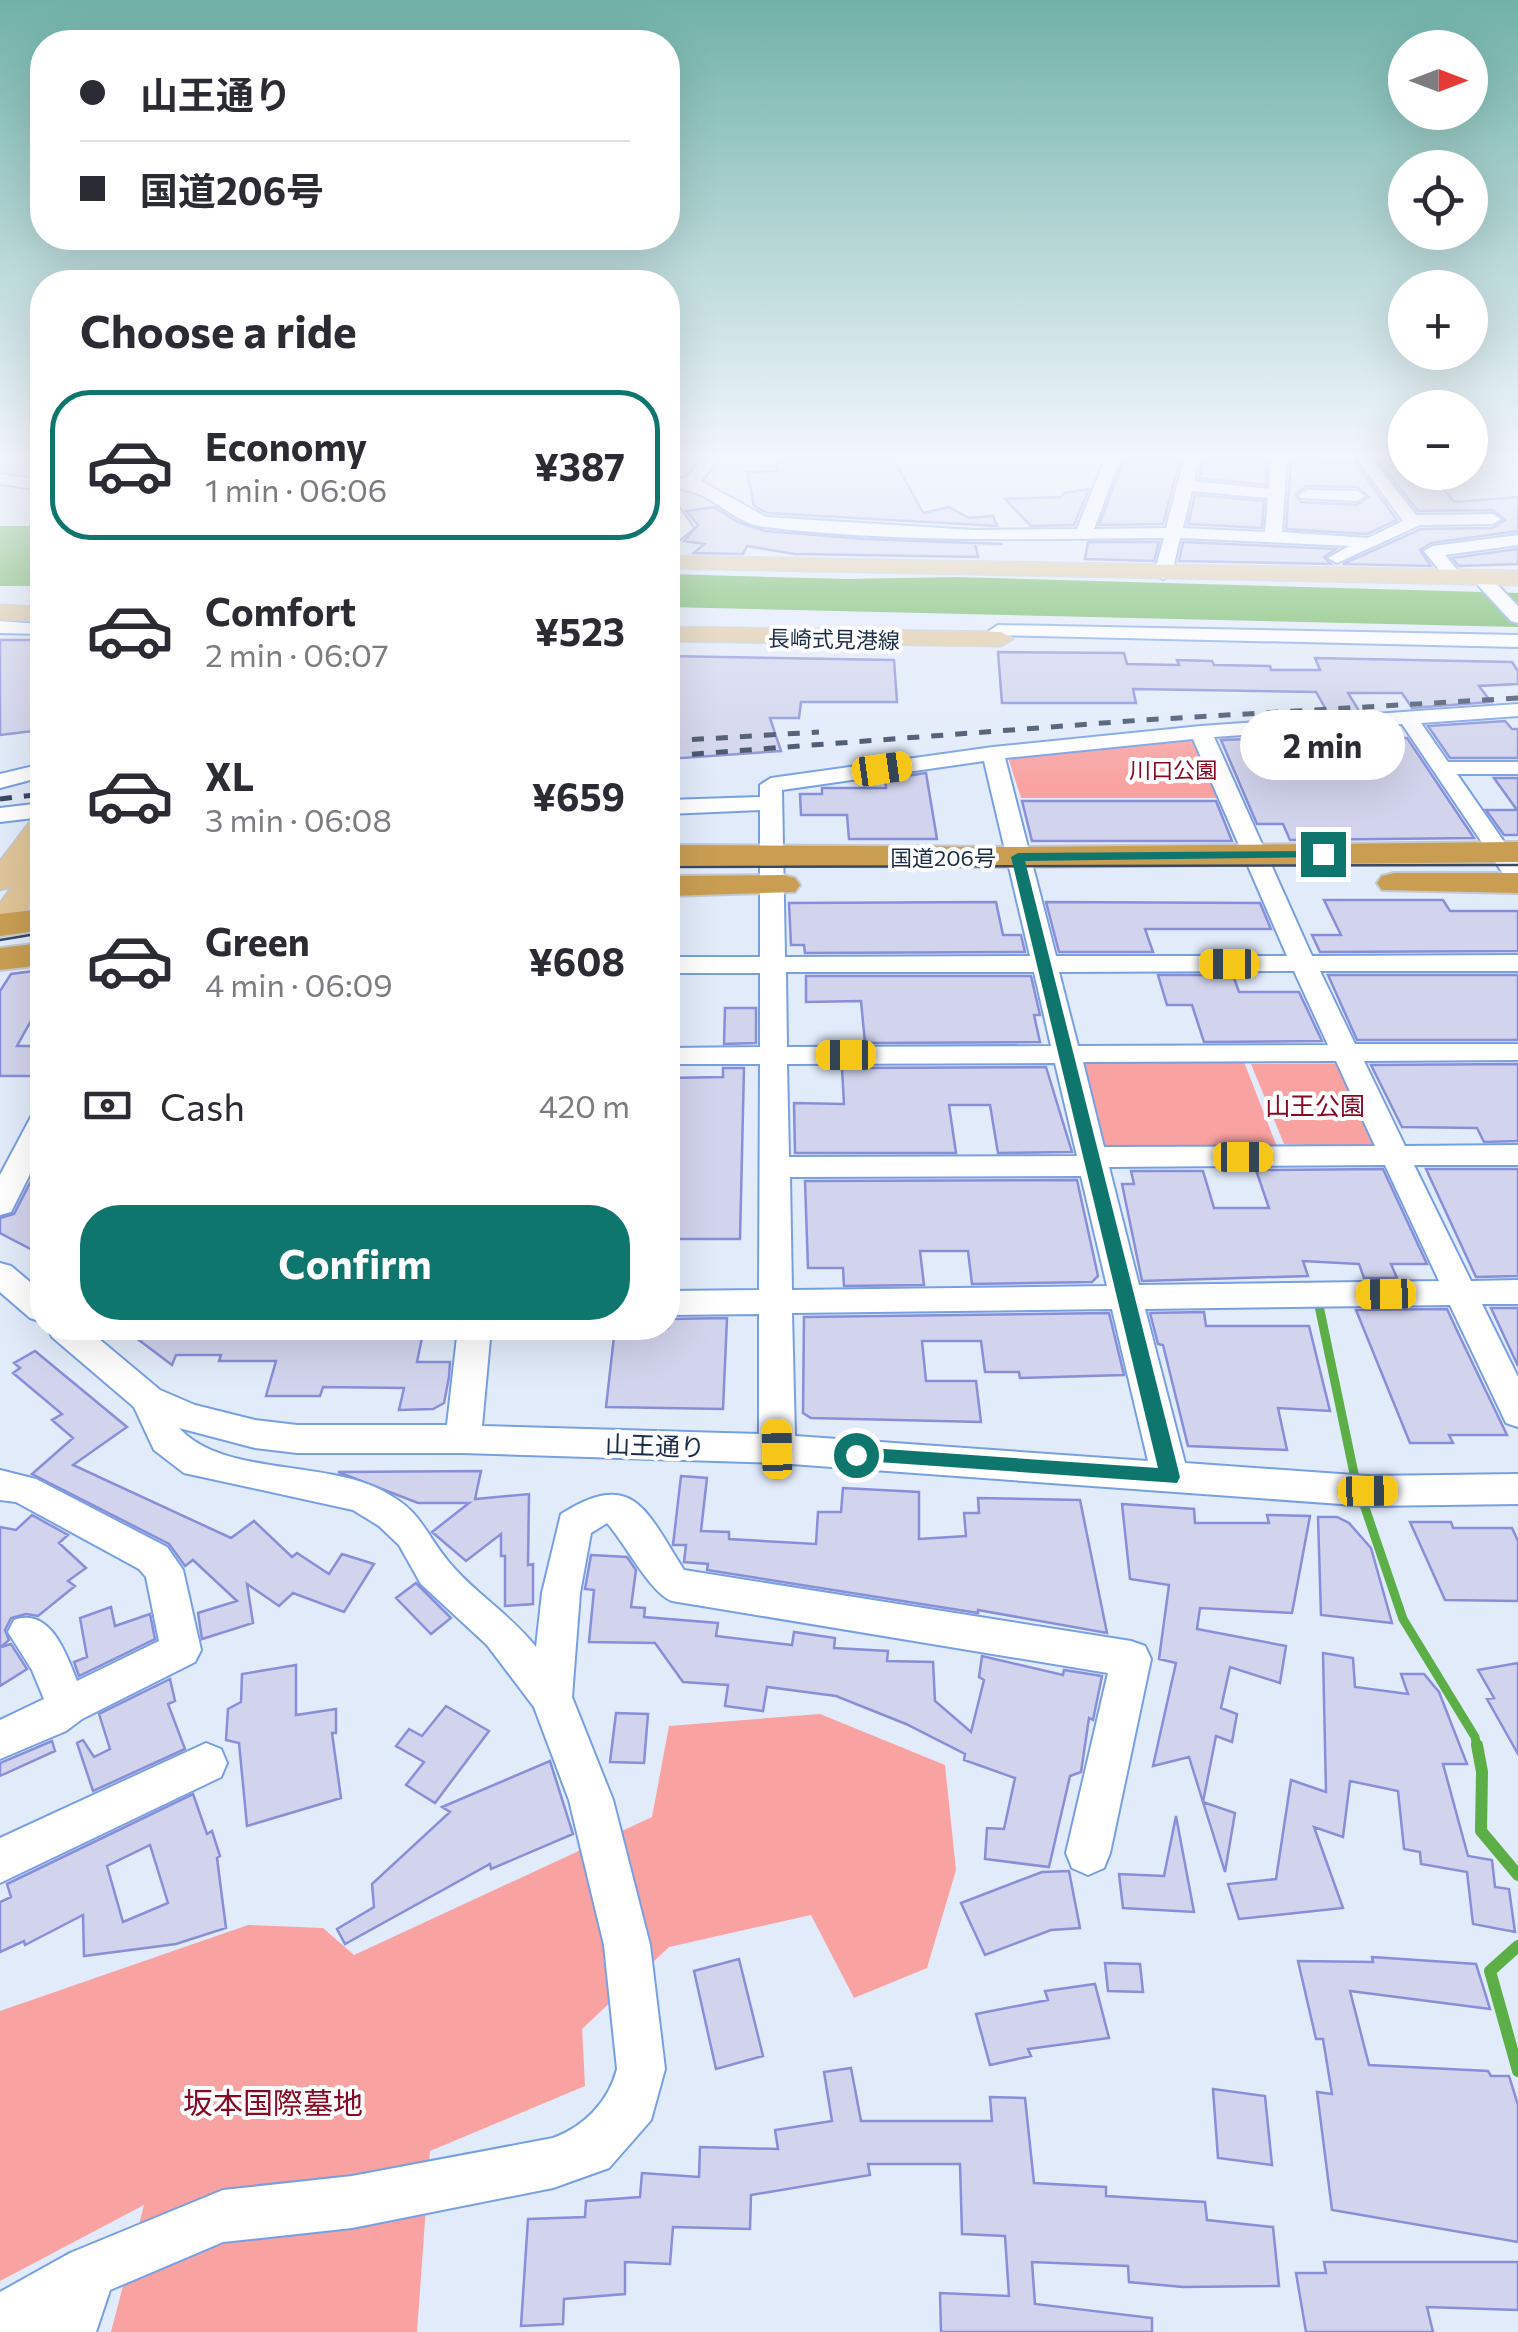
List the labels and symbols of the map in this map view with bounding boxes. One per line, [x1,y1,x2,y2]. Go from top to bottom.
north arrow [1388,30,1488,130]
street label: 長崎式見港線 [768,624,900,654]
callout: 2 min [1240,709,1406,779]
car [850,750,914,788]
park label: 川口公園 [1129,756,1217,783]
route end [1301,832,1346,877]
street label: 国道206号 [890,844,996,871]
car [1199,949,1259,979]
car [816,1040,876,1070]
park label: 山王公園 [1265,1090,1365,1120]
car [1213,1142,1273,1172]
car [1356,1278,1416,1310]
car [761,1419,793,1479]
street label: 山王通り [604,1428,706,1462]
route start [834,1433,879,1478]
car [1338,1475,1398,1507]
park label: 坂本国際墓地 [183,2083,363,2120]

